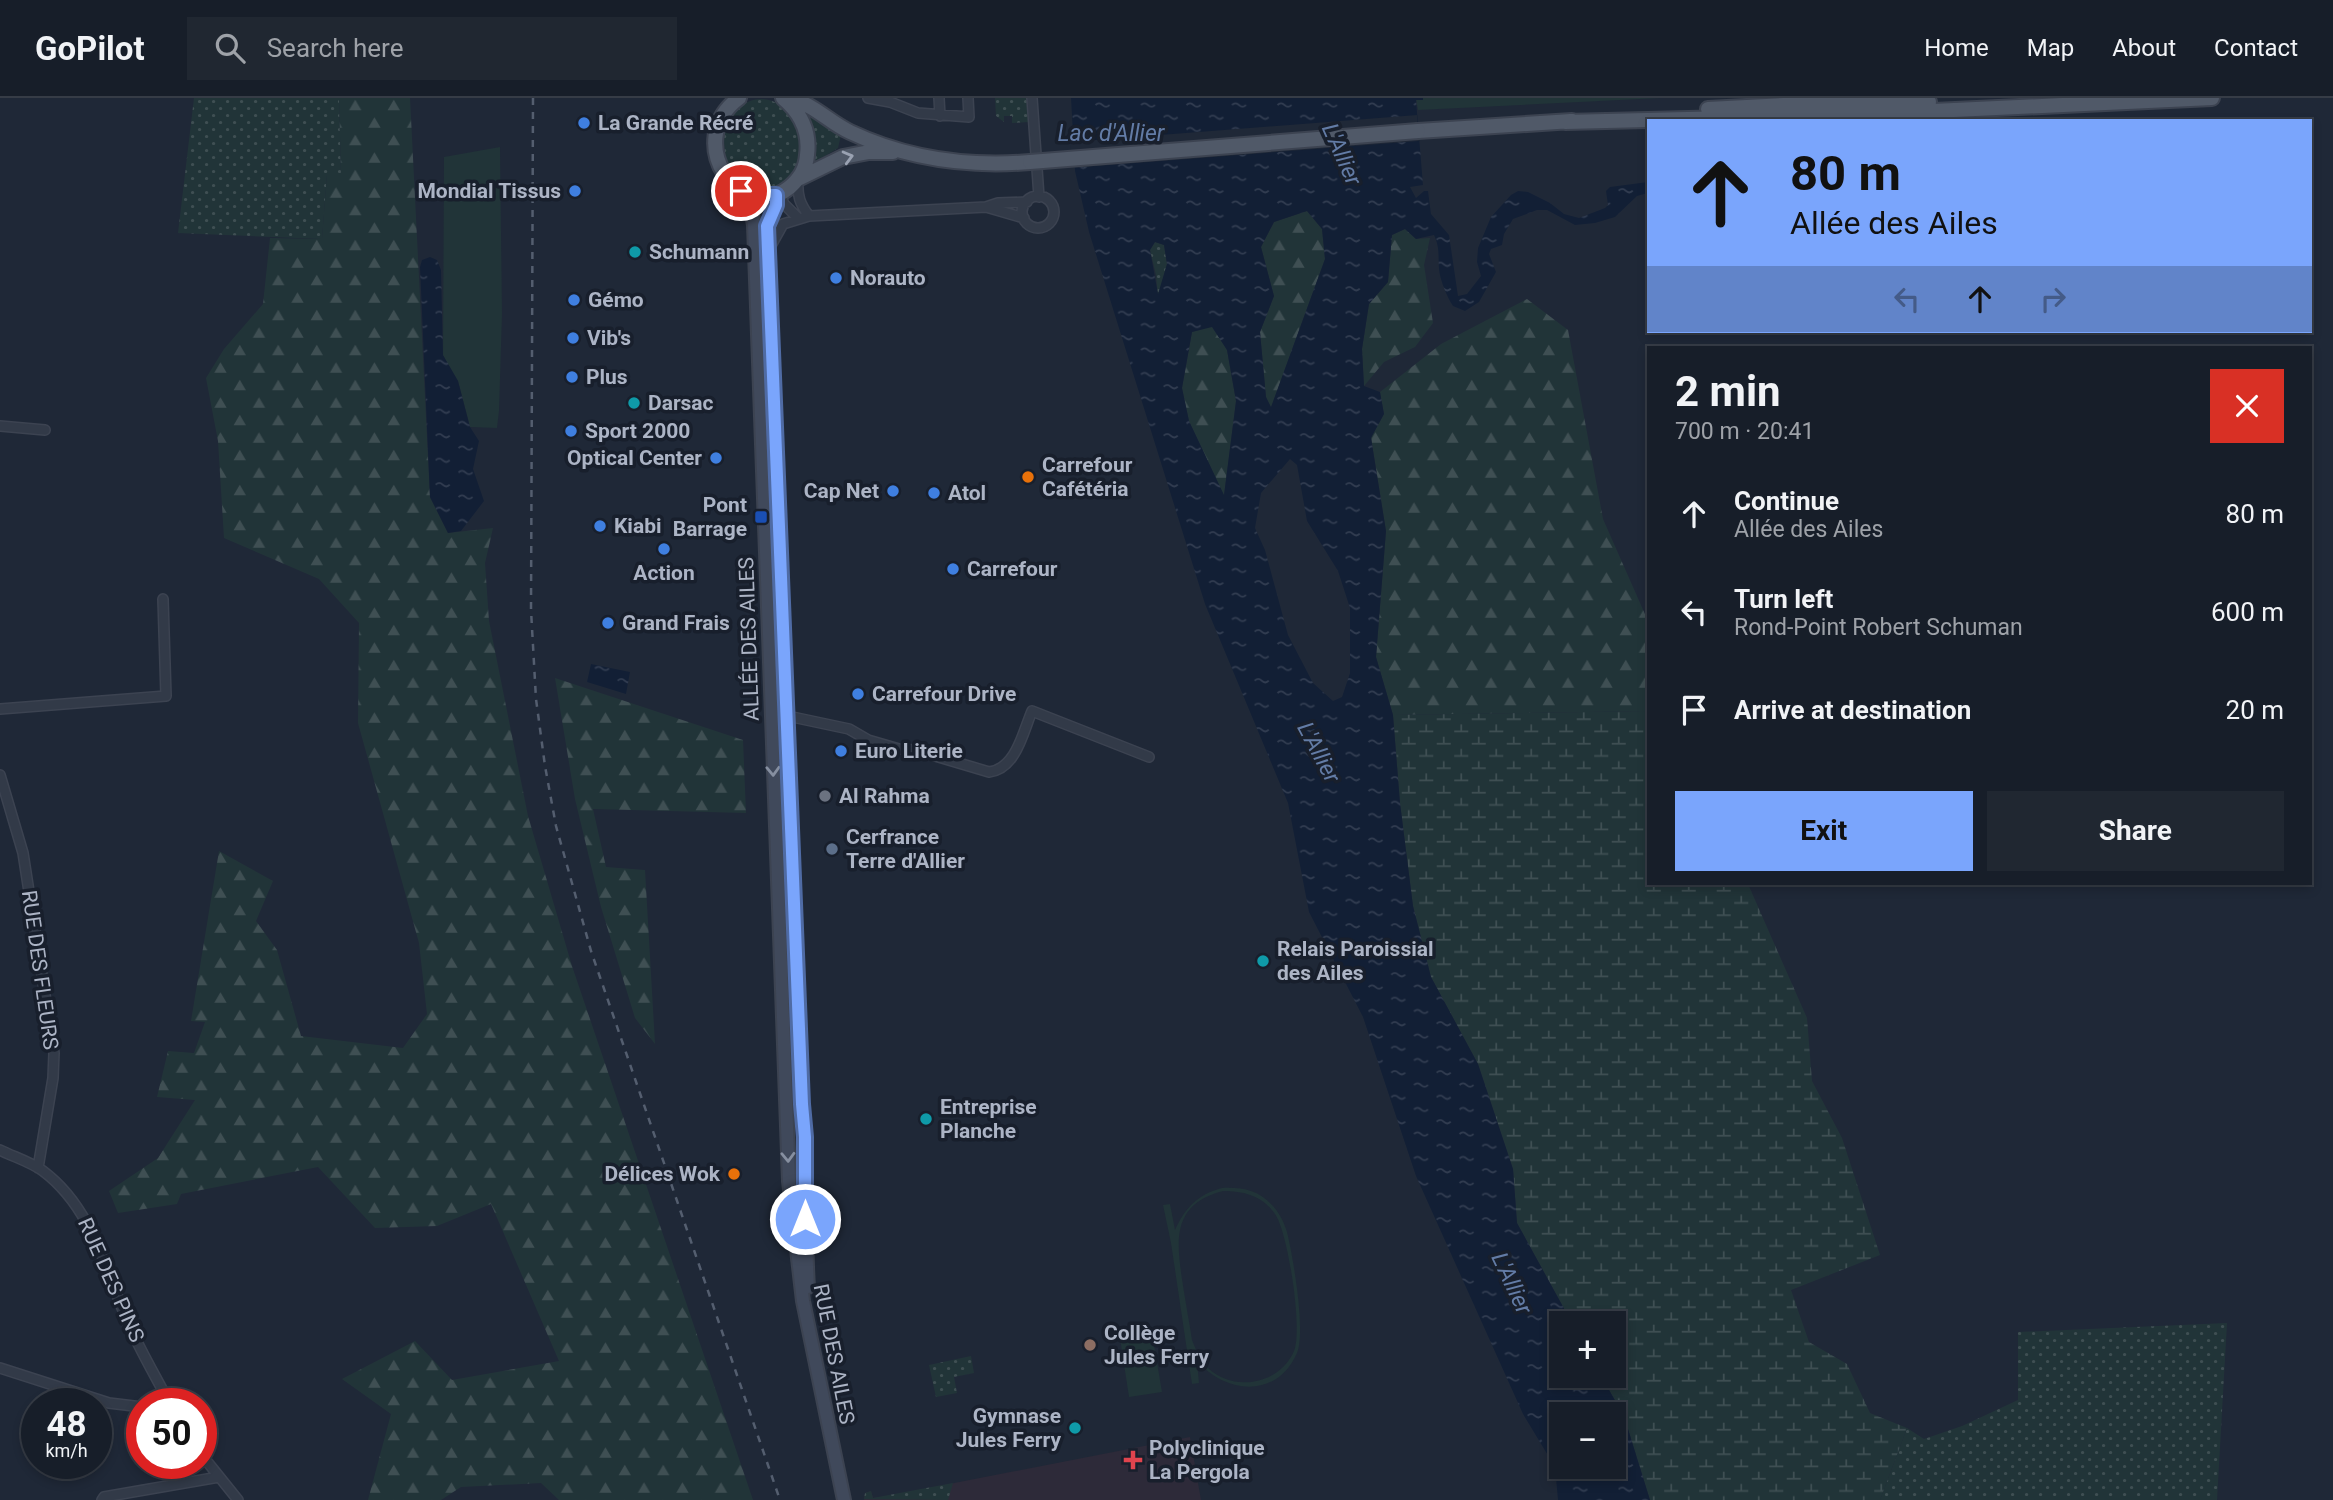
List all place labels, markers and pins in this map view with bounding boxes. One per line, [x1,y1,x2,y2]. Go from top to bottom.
place label: La Grande Récré [598,111,753,135]
marker: La Grande Récré [576,115,592,131]
pin [711,161,771,221]
place label: Mondial Tissus [417,179,561,203]
marker: Mondial Tissus [567,183,583,199]
place label: Schumann [649,240,749,264]
marker: Schumann [627,244,643,260]
place label: Norauto [850,266,926,290]
marker: Norauto [828,270,844,286]
place label: Gémo [588,288,644,312]
marker: Gémo [566,292,582,308]
place label: Vib's [587,326,631,350]
marker: Vib's [565,330,581,346]
place label: Plus [586,365,628,389]
marker: Plus [564,369,580,385]
place label: Darsac [648,391,714,415]
marker: Darsac [626,395,642,411]
place label: Sport 2000 [585,419,690,443]
marker: Sport 2000 [563,423,579,439]
place label: Optical Center [567,446,702,470]
marker: Optical Center [708,450,724,466]
place label: Carrefour Cafétéria [1042,453,1133,501]
marker: Carrefour Cafétéria [1020,469,1036,485]
place label: Cap Net [804,479,879,503]
place label: Atol [948,481,986,505]
marker: Cap Net [885,483,901,499]
marker: Atol [926,485,942,501]
place label: Pont Barrage [673,493,747,541]
marker: Pont Barrage [753,509,769,525]
place label: Kiabi [614,514,662,538]
marker: Kiabi [592,518,608,534]
marker: Action [656,541,672,557]
place label: Carrefour [967,557,1058,581]
place label: Action [633,561,695,585]
marker: Carrefour [945,561,961,577]
place label: Grand Frais [622,611,730,635]
marker: Grand Frais [600,615,616,631]
place label: Carrefour Drive [872,682,1016,706]
marker: Carrefour Drive [850,686,866,702]
place label: Euro Literie [855,739,963,763]
marker: Euro Literie [833,743,849,759]
place label: Al Rahma [839,784,930,808]
marker: Al Rahma [817,788,833,804]
place label: Cerfrance Terre d'Allier [846,825,965,873]
marker: Cerfrance Terre d'Allier [824,841,840,857]
place label: Relais Paroissial des Ailes [1277,937,1434,985]
marker: Relais Paroissial des Ailes [1255,953,1271,969]
place label: Entreprise Planche [940,1095,1037,1143]
marker: Entreprise Planche [918,1111,934,1127]
place label: Délices Wok [604,1162,721,1186]
marker: Délices Wok [726,1166,742,1182]
place label: Collège Jules Ferry [1104,1321,1210,1369]
marker: Collège Jules Ferry [1082,1337,1098,1353]
place label: Gymnase Jules Ferry [956,1404,1061,1452]
marker: Gymnase Jules Ferry [1067,1420,1083,1436]
place label: Polyclinique La Pergola [1149,1436,1265,1484]
marker: Polyclinique La Pergola [1123,1450,1143,1470]

